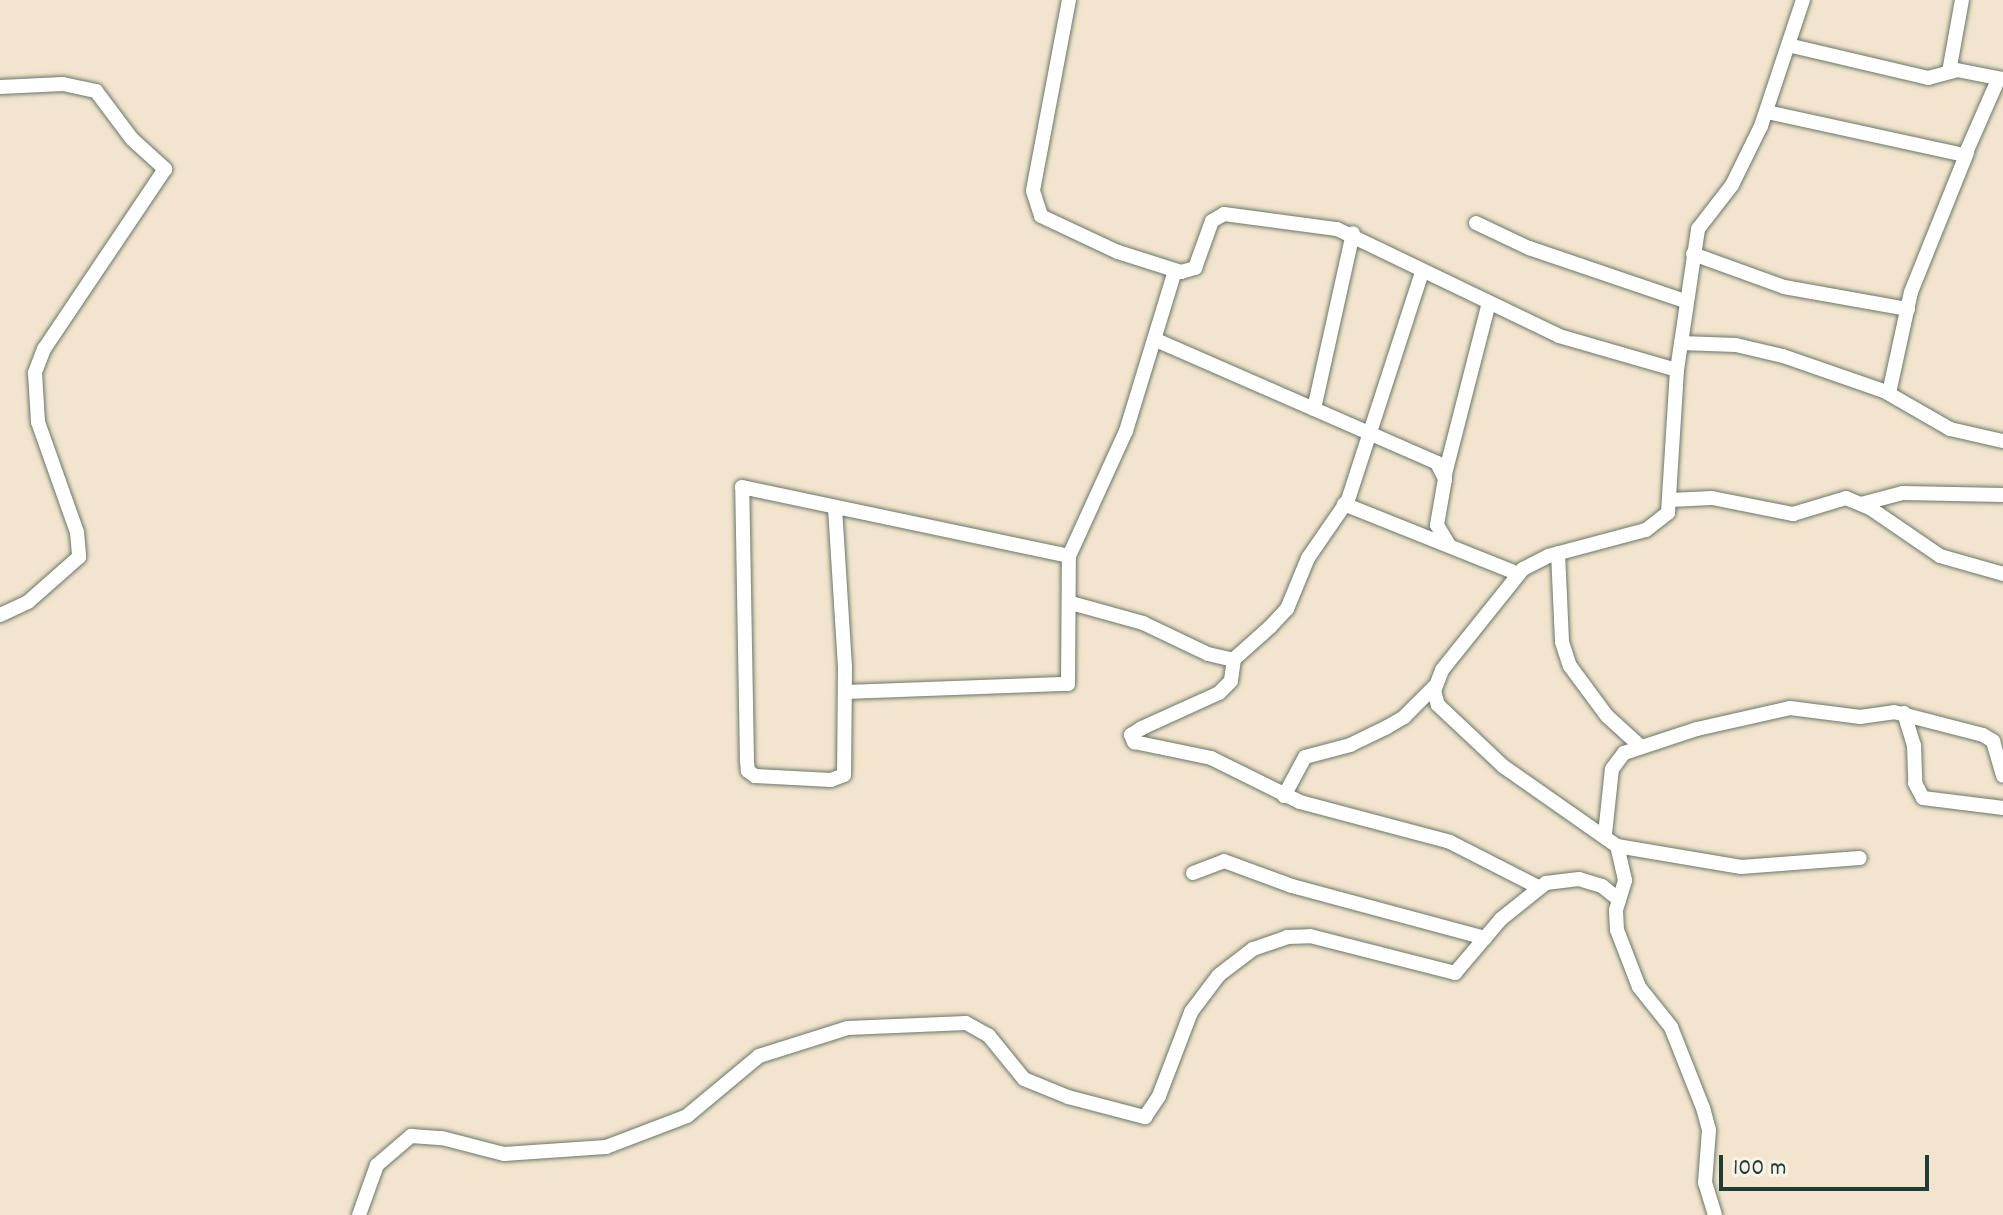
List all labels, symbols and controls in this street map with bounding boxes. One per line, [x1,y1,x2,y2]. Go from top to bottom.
scale bar [1723,1139,1933,1189]
text: 100 m [1733,1152,1786,1186]

